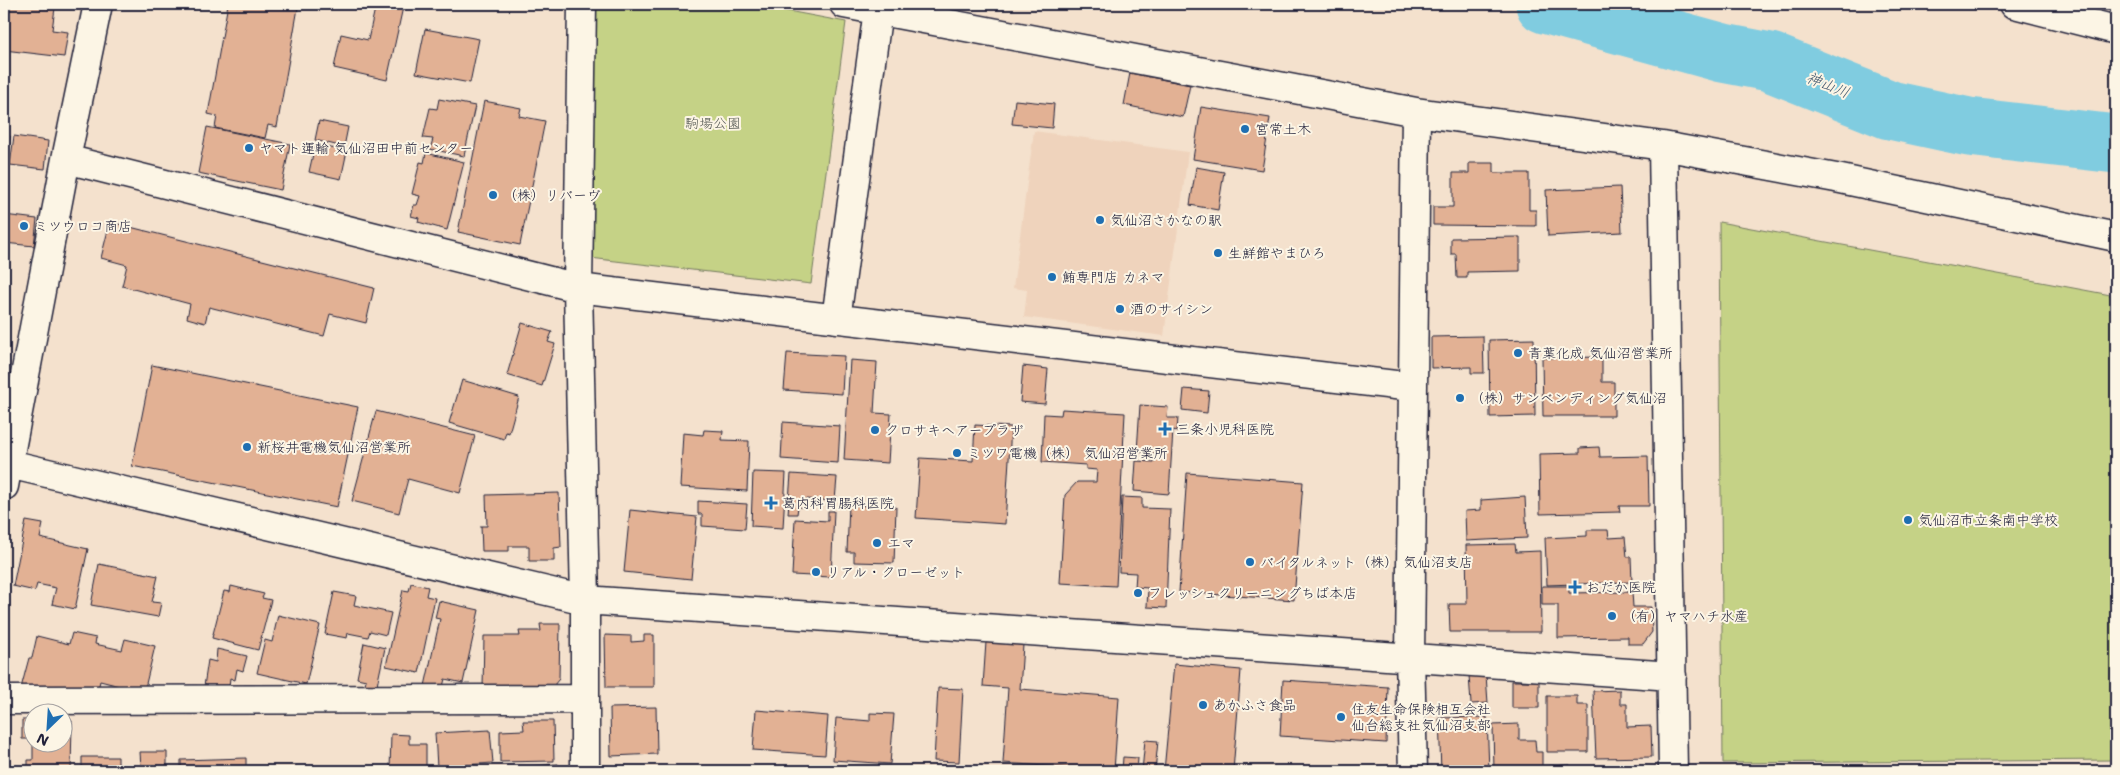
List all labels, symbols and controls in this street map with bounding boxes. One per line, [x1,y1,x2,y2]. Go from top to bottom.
water label: 神山川 [1803,67,1853,103]
park label: 駒場公園 [685,114,741,132]
place label: 宮常土木 [1255,120,1311,138]
marker: 宮常土木 [1239,123,1251,135]
place label: ヤマト運輸 気仙沼田中前センター [259,139,473,157]
marker: ヤマト運輸 気仙沼田中前センター [243,142,255,154]
place label: （株）リバーヴ [503,186,601,204]
marker: （株）リバーヴ [487,189,499,201]
place label: 気仙沼さかなの駅 [1110,211,1222,229]
marker: 気仙沼さかなの駅 [1094,214,1106,226]
place label: ミツウロコ商店 [34,217,132,235]
marker: ミツウロコ商店 [18,220,30,232]
place label: 生鮮館やまひろ [1228,244,1326,262]
marker: 生鮮館やまひろ [1212,247,1224,259]
place label: 鮪専門店 カネマ [1062,268,1165,286]
marker: 鮪専門店 カネマ [1046,271,1058,283]
place label: 酒のサイシン [1130,300,1213,318]
marker: 酒のサイシン [1114,303,1126,315]
place label: 青葉化成 気仙沼営業所 [1528,344,1673,362]
marker: 青葉化成 気仙沼営業所 [1512,347,1524,359]
place label: （株）サンベンディング気仙沼 [1470,389,1667,407]
marker: （株）サンベンディング気仙沼 [1454,392,1466,404]
place label: 三条小児科医院 [1176,420,1274,438]
place label: クロサキヘアープラザ [885,421,1024,439]
marker: 三条小児科医院 [1158,422,1172,436]
marker: クロサキヘアープラザ [869,424,881,436]
place label: 新桜井電機気仙沼営業所 [257,438,411,456]
marker: 新桜井電機気仙沼営業所 [241,441,253,453]
place label: ミツワ電機（株） 気仙沼営業所 [967,444,1168,462]
marker: ミツワ電機（株） 気仙沼営業所 [951,447,963,459]
place label: 葛内科胃腸科医院 [782,494,894,512]
marker: 葛内科胃腸科医院 [764,496,778,510]
place label: 気仙沼市立条南中学校 [1918,511,2058,529]
marker: 気仙沼市立条南中学校 [1902,514,1914,526]
place label: エマ [887,534,915,552]
marker: エマ [871,537,883,549]
place label: バイタルネット（株） 気仙沼支店 [1260,553,1473,571]
marker: バイタルネット（株） 気仙沼支店 [1244,556,1256,568]
place label: リアル・クローゼット [826,563,965,581]
marker: リアル・クローゼット [810,566,822,578]
place label: おだか医院 [1586,578,1656,596]
marker: おだか医院 [1568,580,1582,594]
place label: フレッシュクリーニングちば本店 [1148,584,1357,602]
marker: フレッシュクリーニングちば本店 [1132,587,1144,599]
place label: （有）ヤマハチ水産 [1622,607,1748,625]
marker: （有）ヤマハチ水産 [1606,610,1618,622]
place label: あかふさ食品 [1213,696,1296,714]
marker: あかふさ食品 [1197,699,1209,711]
place label: 住友生命保険相互会社 仙台総支社気仙沼支部 [1351,700,1491,734]
north arrow [22,702,72,752]
marker: 住友生命保険相互会社 仙台総支社気仙沼支部 [1335,711,1347,723]
text: N [34,729,51,750]

